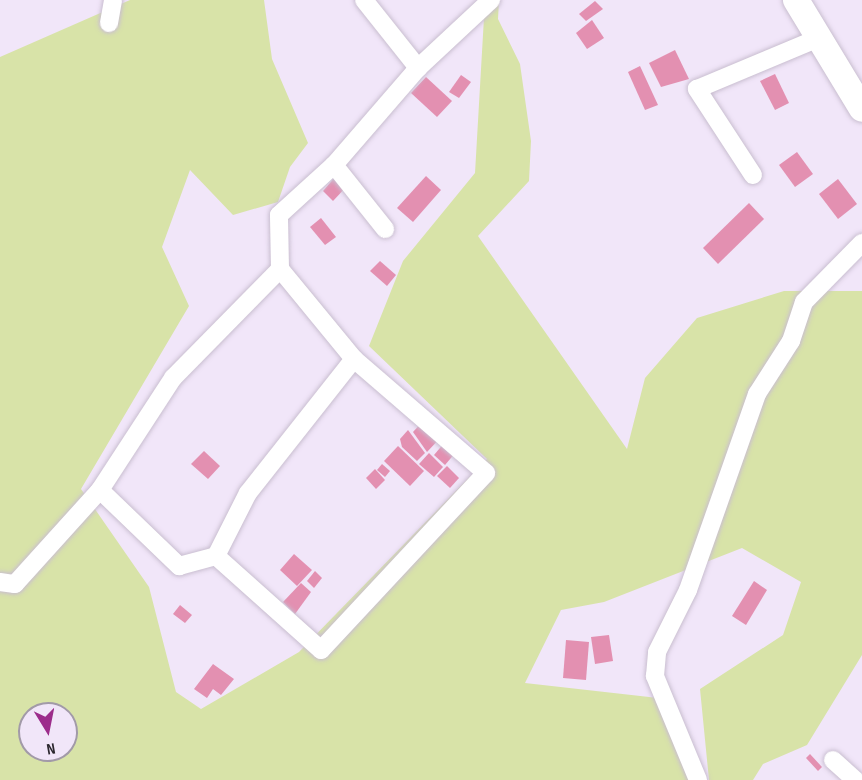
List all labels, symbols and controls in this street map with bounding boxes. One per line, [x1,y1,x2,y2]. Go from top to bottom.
north arrow [18,702,78,762]
text: N [45,738,57,758]

